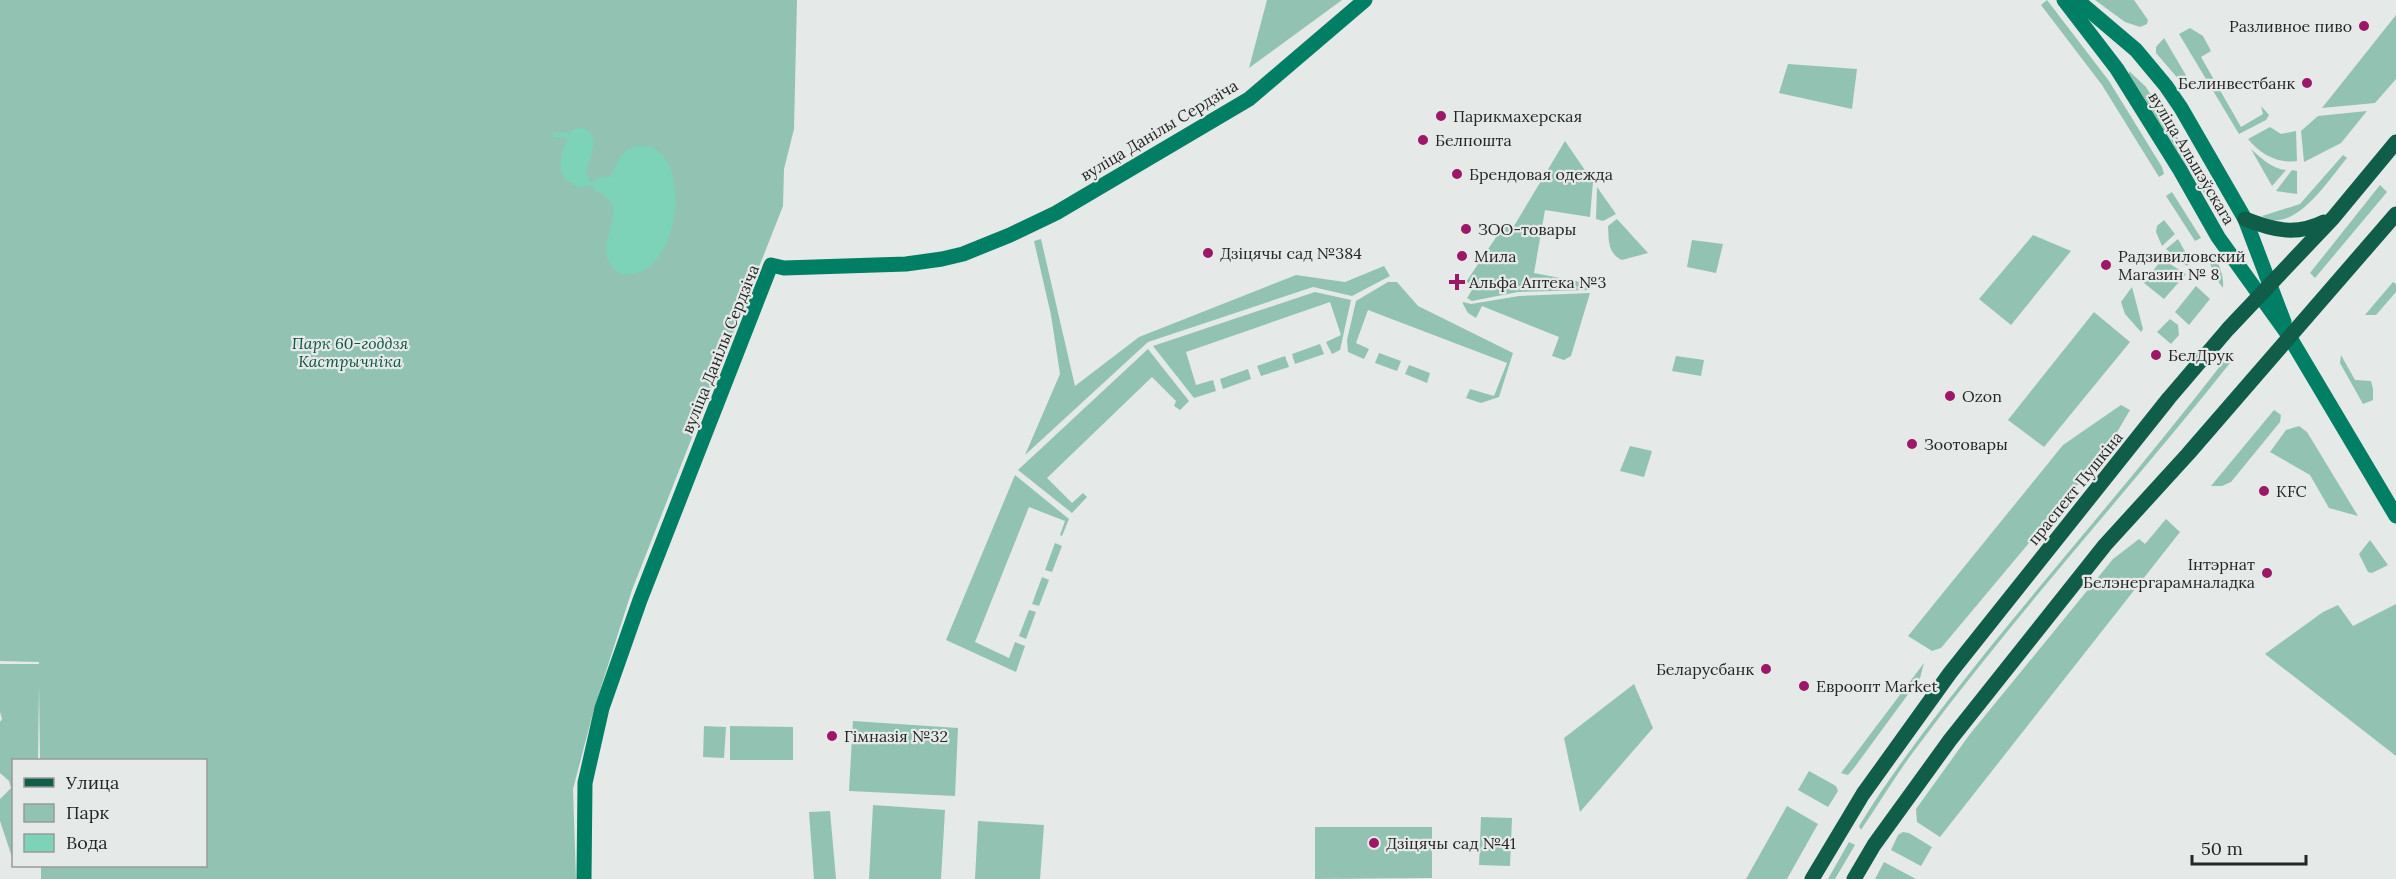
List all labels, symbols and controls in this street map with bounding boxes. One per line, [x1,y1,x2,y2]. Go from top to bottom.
place label: Разливное пиво [2229,16,2352,36]
marker: Разливное пиво [2357,19,2371,33]
place label: Белинвестбанк [2178,73,2295,93]
street label: вуліца Данілы Сердзіча [1077,75,1241,185]
marker: Белинвестбанк [2300,76,2314,90]
street label: вуліца Альшэўскага [2144,88,2240,228]
place label: Парикмахерская [1453,106,1582,126]
marker: Парикмахерская [1434,109,1448,123]
place label: Белпошта [1435,130,1512,150]
marker: Белпошта [1416,133,1430,147]
place label: Брендовая одежда [1469,164,1613,184]
marker: Брендовая одежда [1450,167,1464,181]
place label: ЗОО-товары [1478,219,1576,239]
marker: ЗОО-товары [1459,222,1473,236]
place label: Дзіцячы сад №384 [1220,243,1362,263]
marker: Дзіцячы сад №384 [1201,246,1215,260]
place label: Мила [1474,246,1516,266]
place label: Радзивиловский Магазин № 8 [2118,246,2246,284]
marker: Мила [1455,249,1469,263]
marker: Радзивиловский Магазин № 8 [2099,258,2113,272]
street label: вуліца Данілы Сердзіча [677,262,763,436]
place label: Альфа Аптека №3 [1468,272,1607,292]
marker: Альфа Аптека №3 [1450,275,1464,289]
park label: Парк 60-годдзя Кастрычніка [292,333,408,371]
place label: БелДрук [2168,345,2234,365]
marker: БелДрук [2149,348,2163,362]
place label: Ozon [1962,386,2002,406]
marker: Ozon [1943,389,1957,403]
street label: праспект Пушкіна [2023,427,2127,549]
place label: Зоотовары [1924,434,2008,454]
marker: Зоотовары [1905,437,1919,451]
place label: KFC [2276,481,2307,501]
marker: KFC [2257,484,2271,498]
place label: Інтэрнат Белэнергарамналадка [2083,554,2255,592]
marker: Інтэрнат Белэнергарамналадка [2260,566,2274,580]
place label: Беларусбанк [1656,659,1754,679]
marker: Беларусбанк [1759,662,1773,676]
place label: Евроопт Market [1816,676,1938,696]
marker: Евроопт Market [1797,679,1811,693]
place label: Гімназія №32 [844,726,948,746]
marker: Гімназія №32 [825,729,839,743]
legend [12,759,207,867]
text: Улица [65,771,119,794]
text: Парк [66,801,110,824]
scale bar [2192,828,2306,866]
text: Вода [66,831,108,854]
place label: Дзіцячы сад №41 [1386,833,1516,853]
marker: Дзіцячы сад №41 [1367,836,1381,850]
text: 50 m [2201,837,2243,860]

